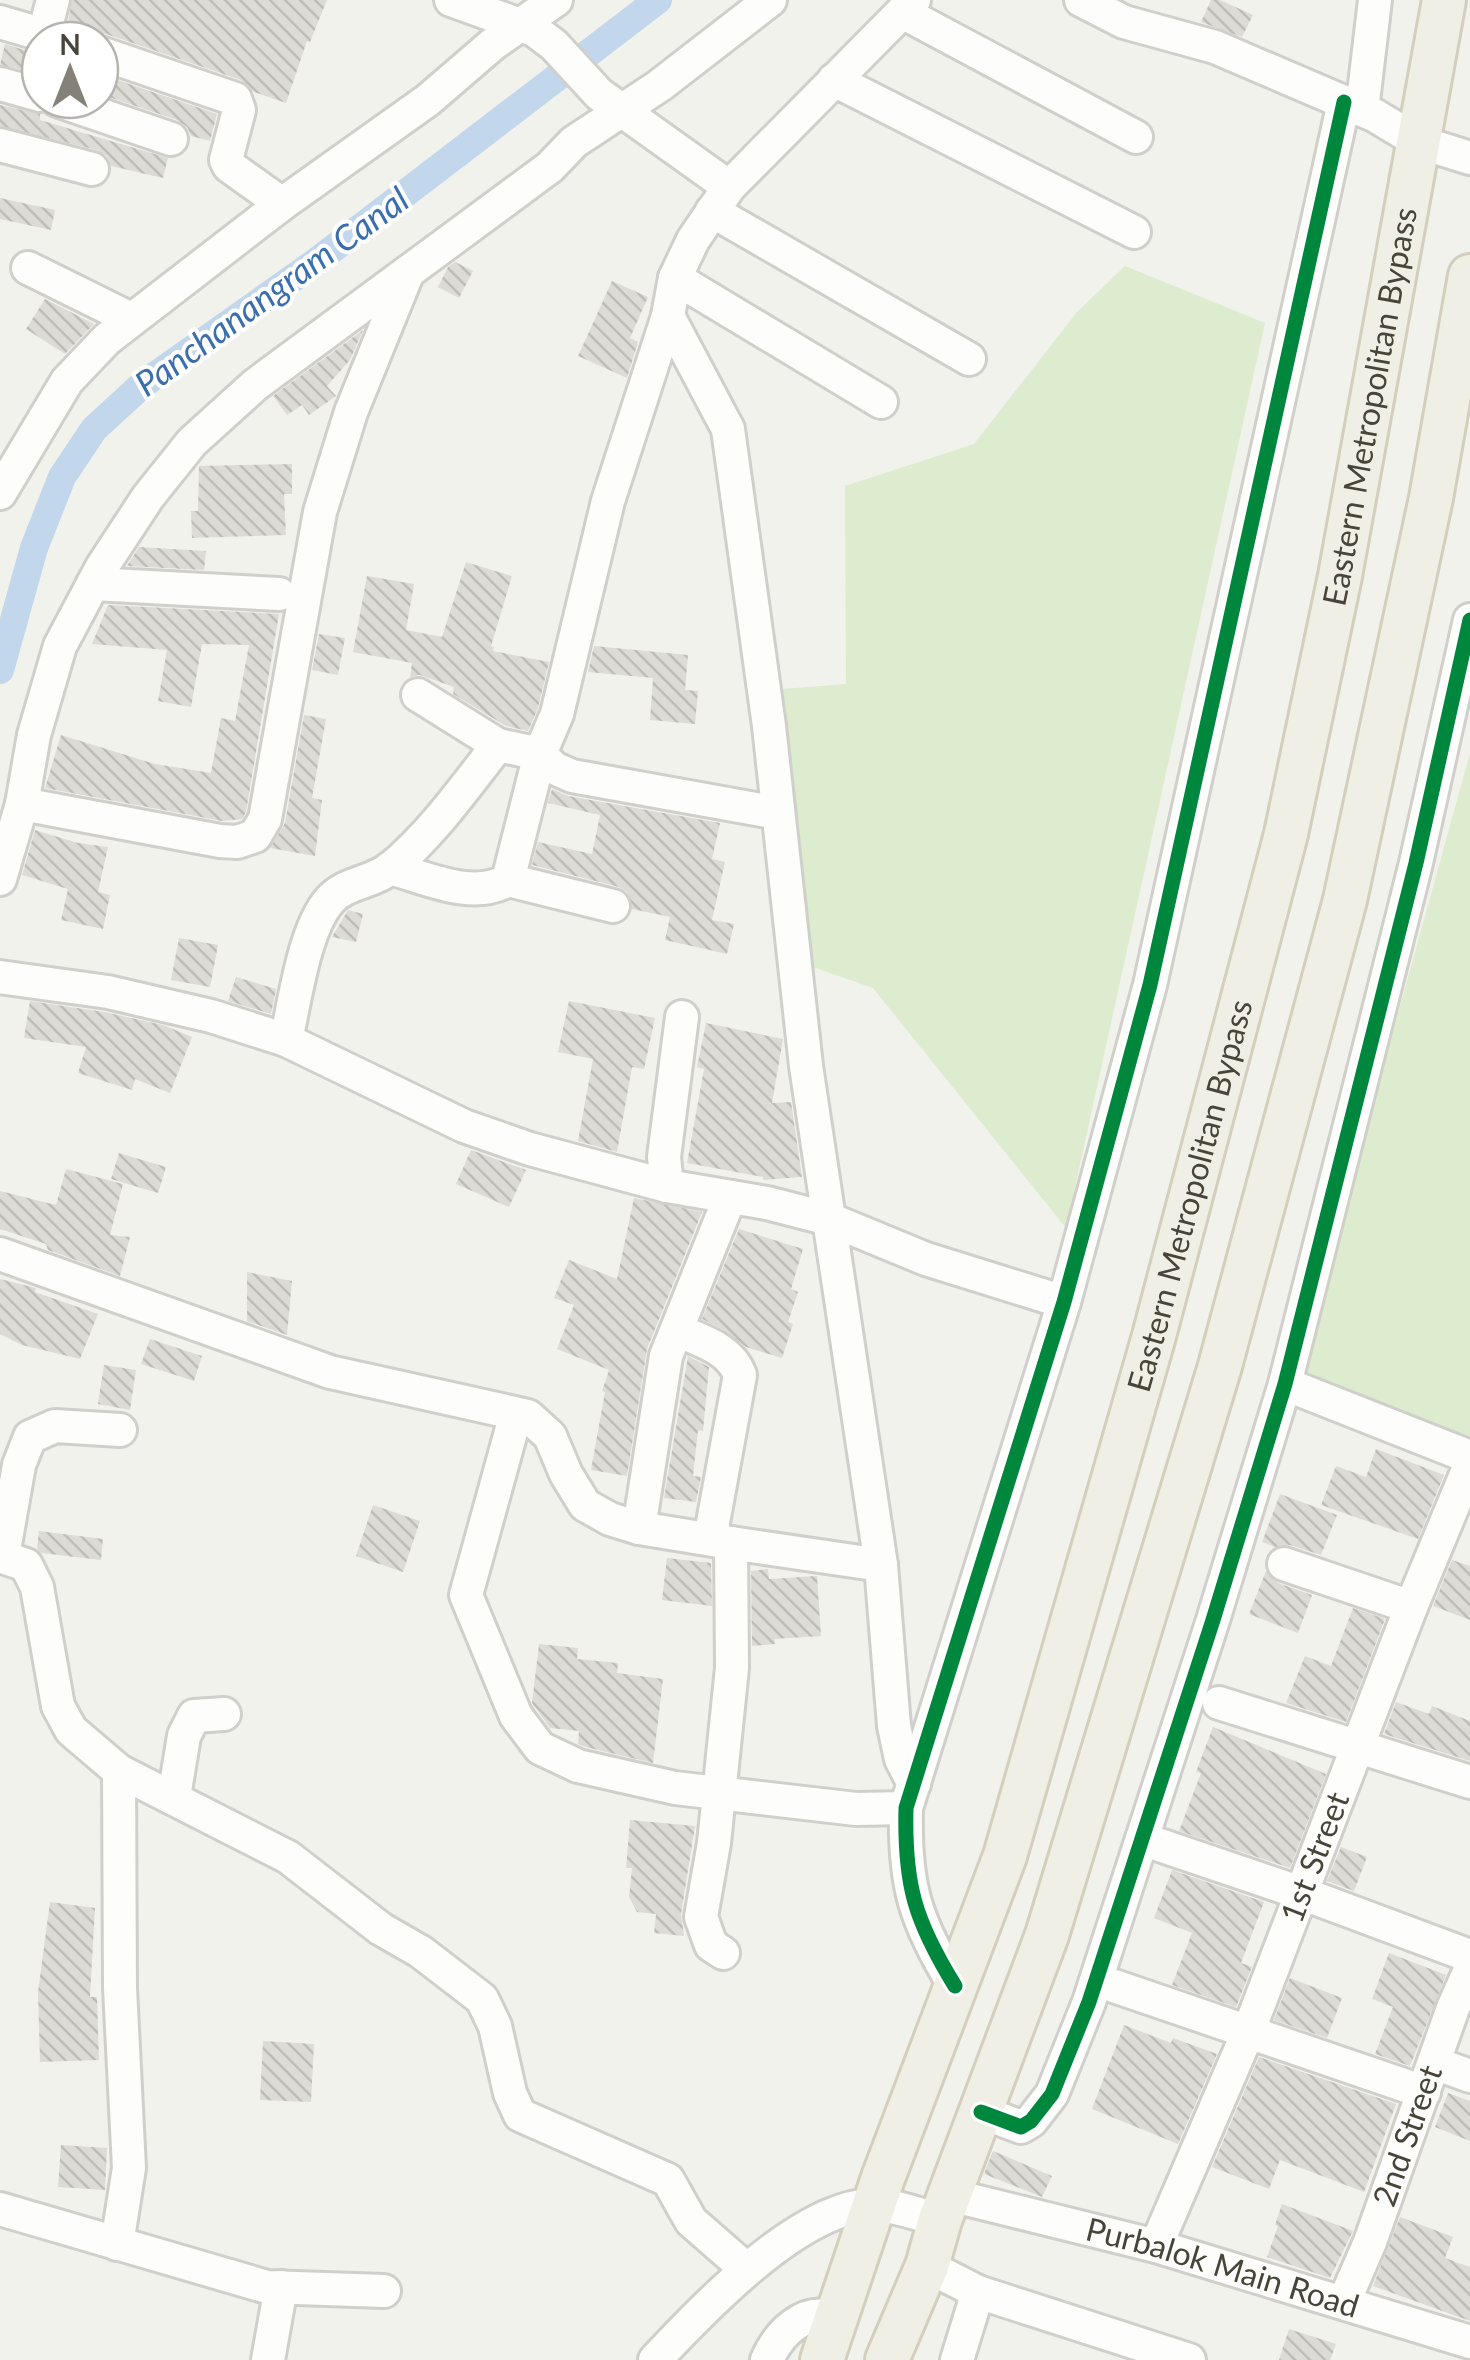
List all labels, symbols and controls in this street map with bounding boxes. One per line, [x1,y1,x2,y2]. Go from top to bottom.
north arrow [20,20,120,120]
text: N [59,27,81,61]
water label: Panchanangram Canal [126,177,416,404]
street label: Eastern Metropolitan Bypass [1313,204,1424,609]
street label: Eastern Metropolitan Bypass [1118,995,1260,1396]
street label: 1st Street [1271,1786,1356,1928]
street label: 2nd Street [1363,2059,1449,2211]
street label: Purbalok Main Road [1082,2208,1364,2325]

